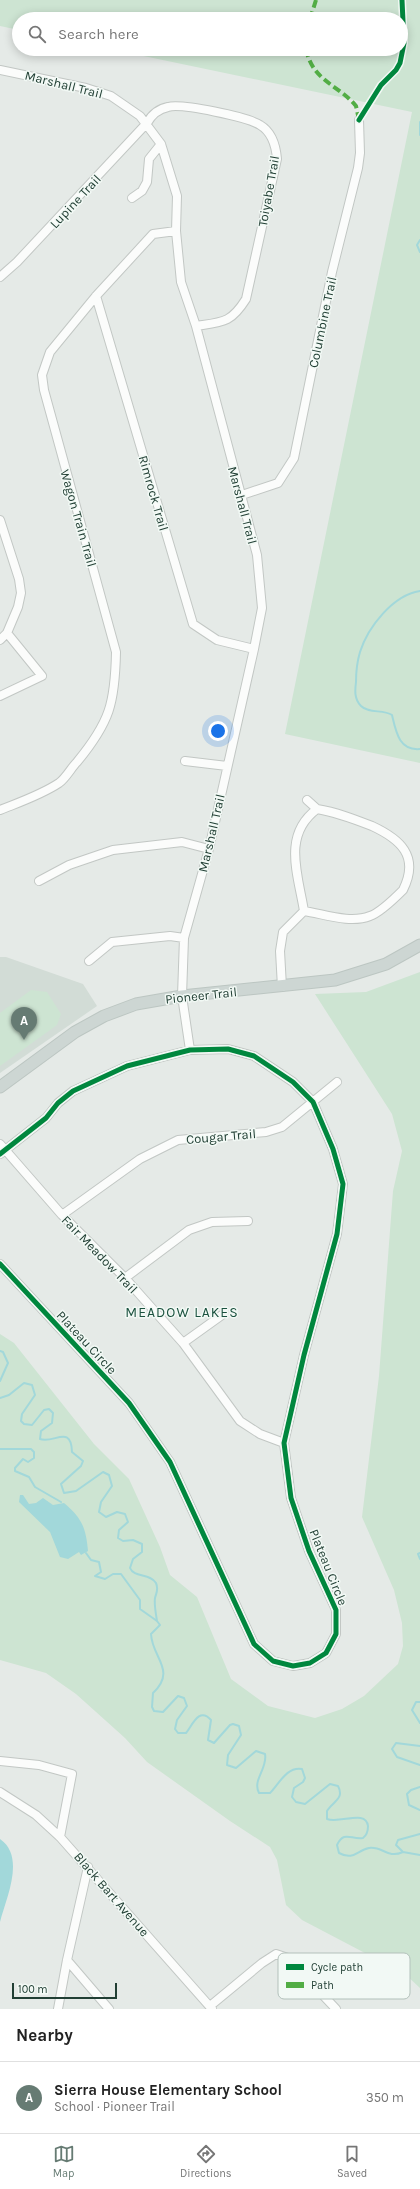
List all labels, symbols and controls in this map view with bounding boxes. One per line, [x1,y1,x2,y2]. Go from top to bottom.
search box [12,12,408,56]
icon: search [26,23,48,45]
text: Search here [58,25,139,43]
street label: Marshall Trail [23,68,105,101]
street label: Toiyabe Trail [255,154,282,228]
street label: Lupine Trail [47,171,104,231]
street label: Columbine Trail [305,275,339,369]
street label: Rimrock Trail [136,454,171,533]
street label: Marshall Trail [225,465,260,546]
street label: Wagon Train Trail [57,468,100,569]
your location [208,721,228,741]
street label: Marshall Trail [195,792,228,874]
street label: Pioneer Trail [164,984,238,1007]
pin: A [11,1007,37,1040]
street label: Cougar Trail [185,1126,257,1147]
street label: Fair Meadow Trail [59,1212,141,1296]
district label: MEADOW LAKES [125,1304,239,1321]
street label: Plateau Circle [53,1308,120,1377]
street label: Plateau Circle [306,1527,351,1608]
street label: Black Bart Avenue [71,1849,152,1940]
legend [278,1953,410,1999]
text: Cycle path [311,1961,363,1974]
text: Path [311,1979,334,1992]
scale bar [12,1981,117,2000]
text: 100 m [18,1983,48,1996]
text: Nearby [16,2025,73,2045]
text: Sierra House Elementary School [54,2081,282,2099]
text: A [25,2090,33,2105]
text: 350 m [366,2090,404,2105]
text: School · Pioneer Trail [54,2099,175,2114]
tab: Map [53,2143,75,2180]
tab: Directions [180,2143,232,2180]
tab: Saved [337,2143,367,2180]

